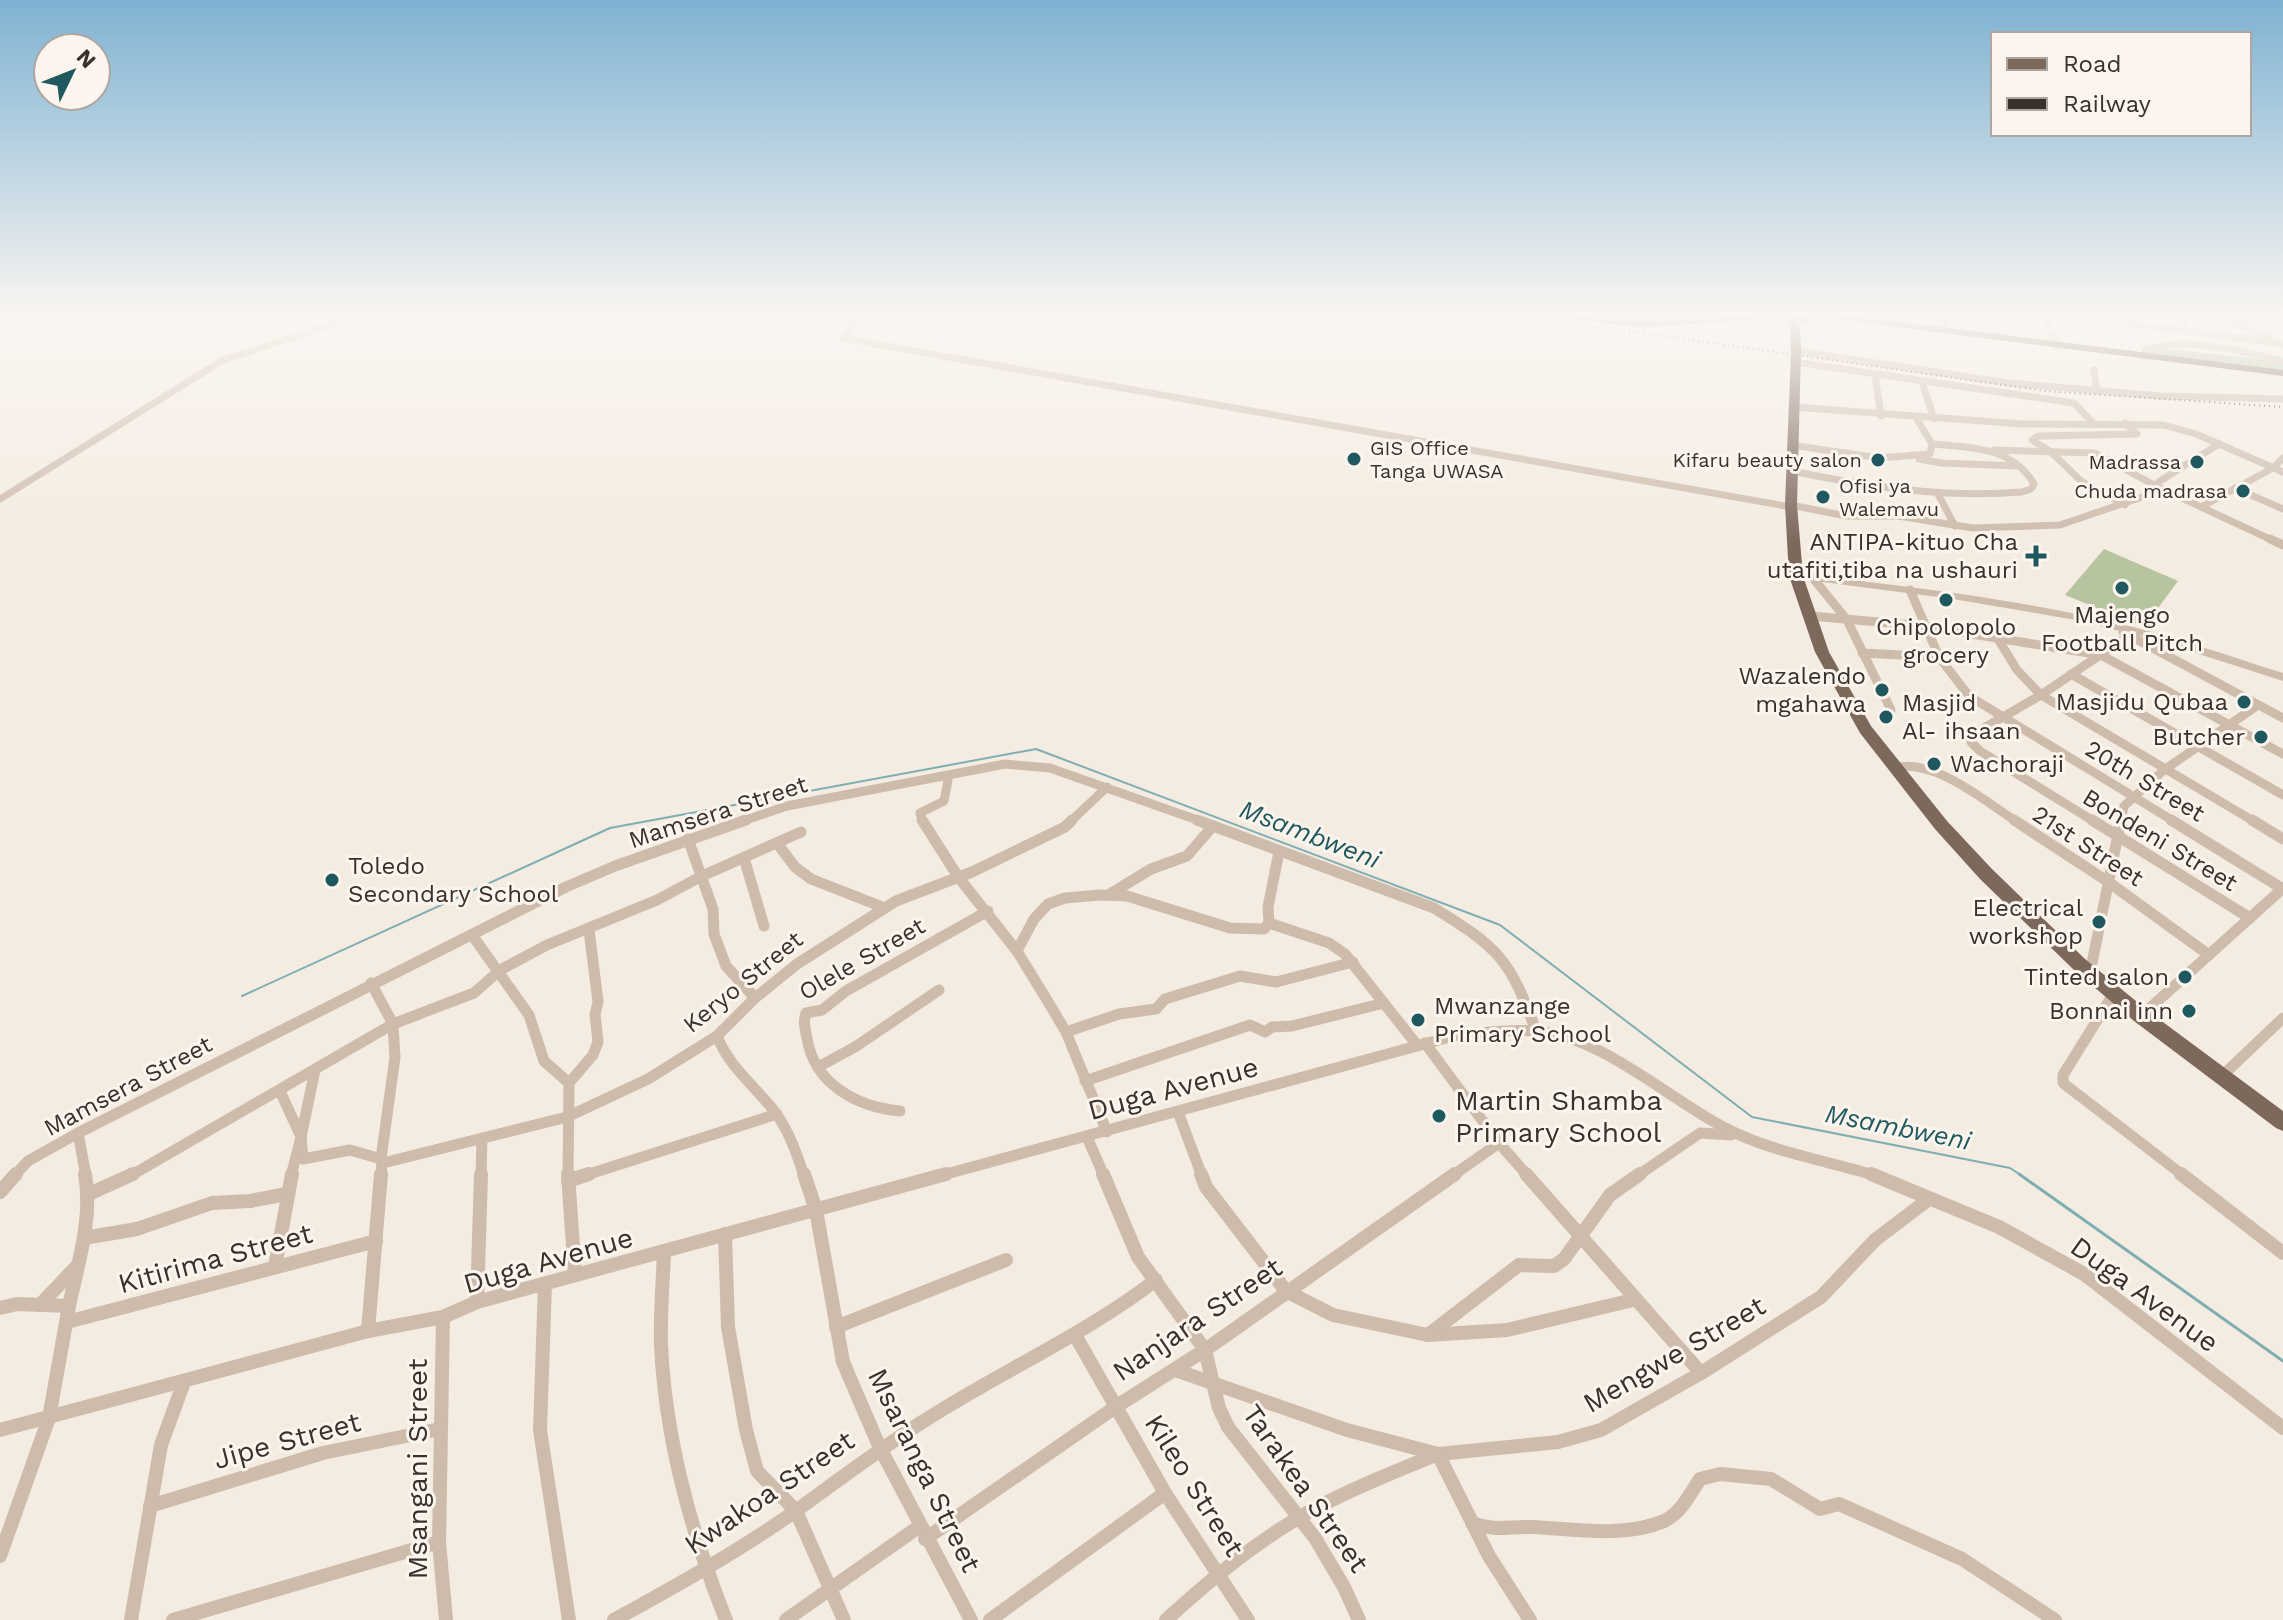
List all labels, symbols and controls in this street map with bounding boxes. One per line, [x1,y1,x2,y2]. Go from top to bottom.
north arrow [32,32,112,112]
legend [1991,32,2251,136]
text: N [72,44,101,73]
text: Road [2063,50,2122,78]
text: Railway [2063,90,2152,118]
place label: GIS Office Tanga UWASA [1370,436,1504,483]
place label: Kifaru beauty salon [1673,448,1862,472]
marker: GIS Office Tanga UWASA [1345,450,1363,468]
place label: Madrassa [2089,450,2181,474]
marker: Kifaru beauty salon [1869,451,1887,469]
marker: Madrassa [2188,453,2206,471]
place label: Ofisi ya Walemavu [1839,474,1939,521]
place label: Chuda madrasa [2074,479,2227,503]
marker: Chuda madrasa [2234,482,2252,500]
marker: Ofisi ya Walemavu [1814,488,1832,506]
place label: ANTIPA-kituo Cha utafiti,tiba na ushauri [1767,528,2018,584]
marker: ANTIPA-kituo Cha utafiti,tiba na ushauri [2025,545,2047,567]
marker: Majengo Football Pitch [2113,579,2131,597]
marker: Chipolopolo grocery [1937,591,1955,609]
place label: Majengo Football Pitch [2041,601,2203,657]
place label: Chipolopolo grocery [1876,613,2016,669]
place label: Wazalendo mgahawa [1738,662,1866,718]
marker: Wazalendo mgahawa [1873,681,1891,699]
place label: Masjidu Qubaa [2056,688,2228,716]
place label: Masjid Al- ihsaan [1902,689,2021,745]
marker: Masjidu Qubaa [2235,693,2253,711]
marker: Masjid Al- ihsaan [1877,708,1895,726]
place label: Butcher [2153,723,2245,751]
marker: Butcher [2252,728,2270,746]
street label: 20th Street [2080,734,2210,828]
place label: Wachoraji [1950,750,2064,778]
marker: Wachoraji [1925,755,1943,773]
street label: Mamsera Street [625,770,811,854]
street label: Bondeni Street [2078,783,2242,897]
water label: Msambweni [1236,793,1386,875]
street label: 21st Street [2027,800,2149,892]
place label: Toledo Secondary School [348,852,559,908]
marker: Toledo Secondary School [323,871,341,889]
place label: Electrical workshop [1969,894,2084,950]
street label: Olele Street [794,912,930,1006]
marker: Electrical workshop [2090,913,2108,931]
street label: Keryo Street [678,925,808,1039]
place label: Tinted salon [2024,963,2169,991]
marker: Tinted salon [2176,968,2194,986]
place label: Mwanzange Primary School [1434,992,1612,1048]
place label: Bonnai inn [2049,997,2173,1025]
marker: Bonnai inn [2180,1002,2198,1020]
marker: Mwanzange Primary School [1409,1011,1427,1029]
street label: Mamsera Street [39,1030,217,1142]
street label: Duga Avenue [1084,1050,1262,1127]
place label: Martin Shamba Primary School [1455,1084,1663,1149]
water label: Msambweni [1823,1098,1975,1156]
marker: Martin Shamba Primary School [1430,1107,1448,1125]
street label: Kitirima Street [114,1217,316,1300]
street label: Duga Avenue [459,1220,637,1300]
street label: Duga Avenue [2064,1230,2225,1359]
street label: Nanjara Street [1106,1251,1288,1388]
street label: Mengwe Street [1577,1289,1771,1420]
street label: Msangani Street [401,1358,434,1579]
street label: Msaranga Street [861,1363,988,1578]
street label: Tarakea Street [1235,1398,1376,1579]
street label: Jipe Street [210,1405,364,1476]
street label: Kileo Street [1138,1408,1251,1563]
street label: Kwakoa Street [678,1423,861,1561]

